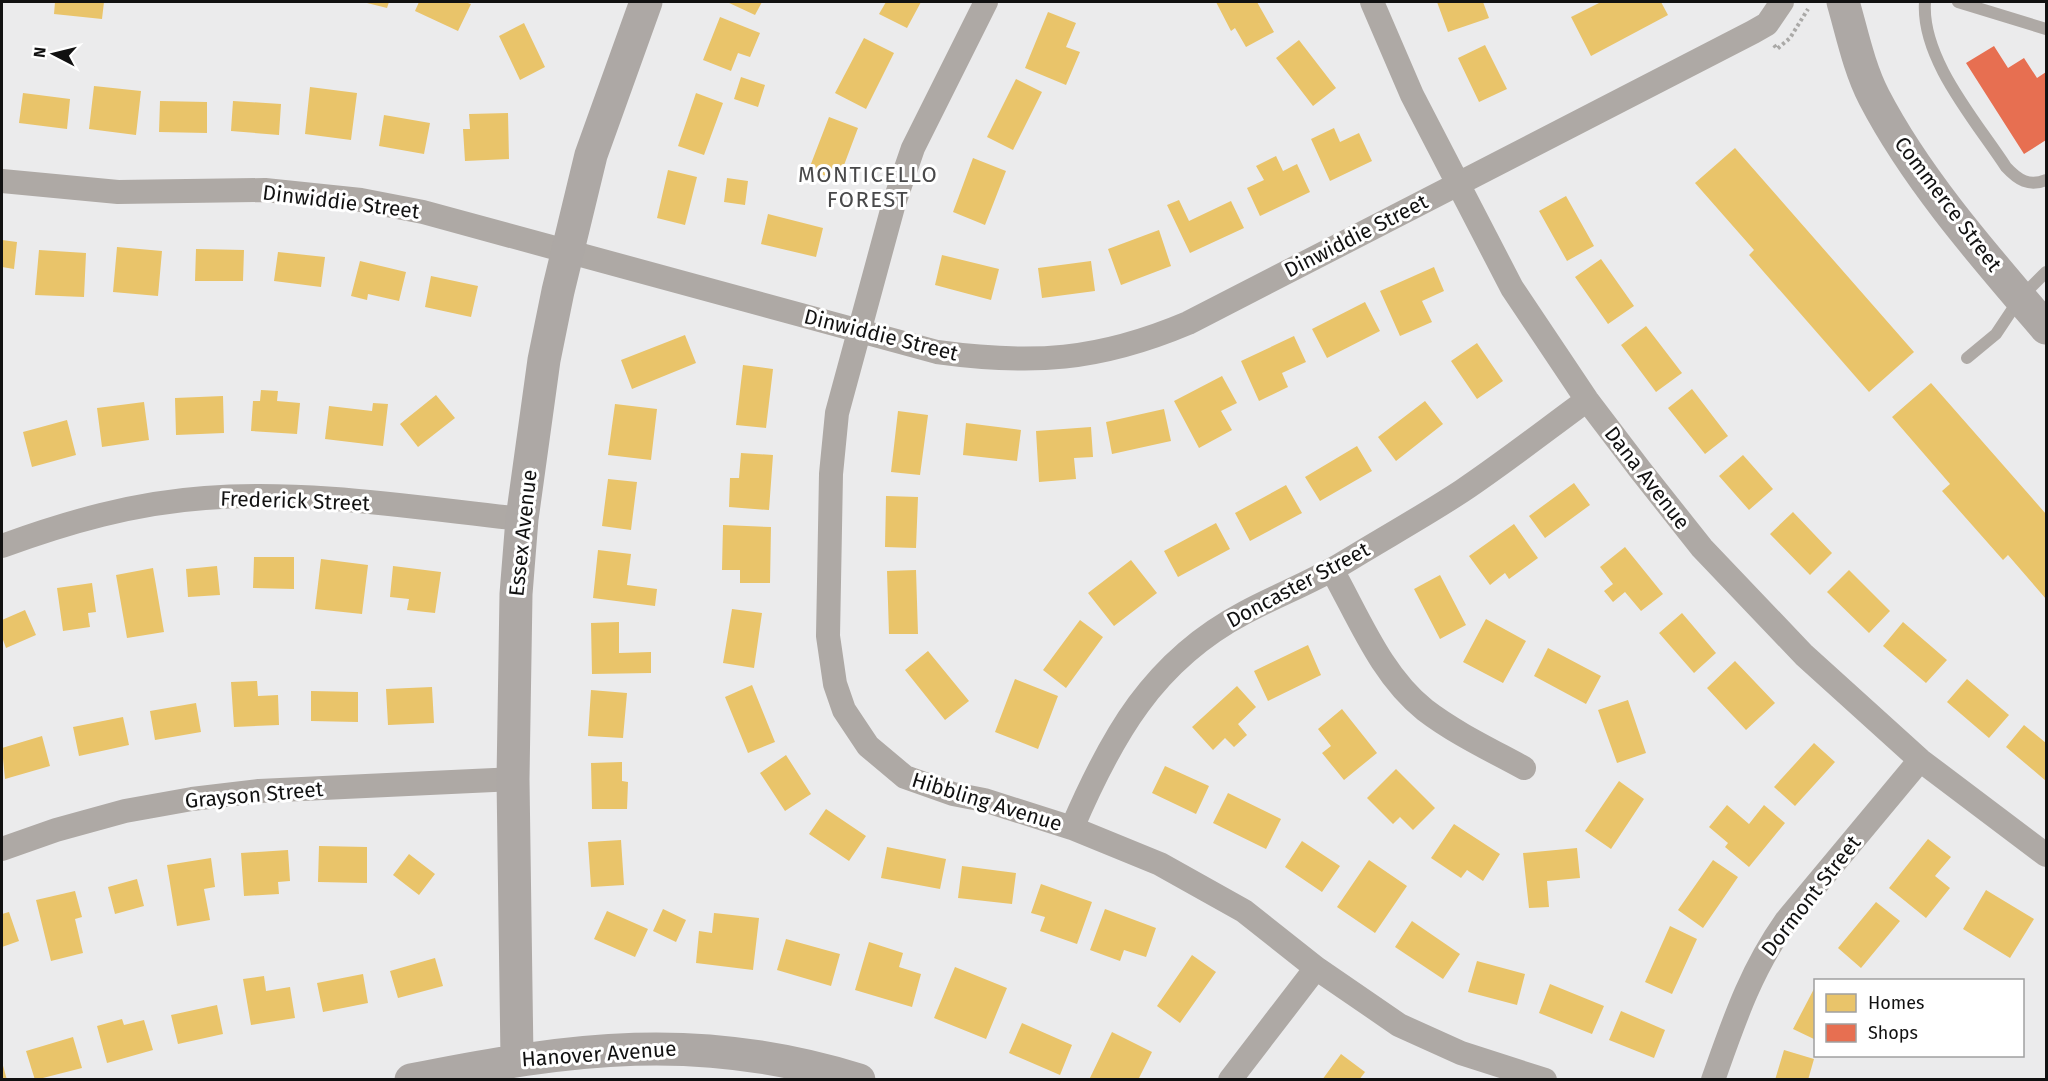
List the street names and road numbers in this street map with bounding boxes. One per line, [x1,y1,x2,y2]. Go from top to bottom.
street label: Commerce Street [1889,131,2007,277]
street label: Dinwiddie Street [261,179,421,225]
street label: Dinwiddie Street [1280,188,1433,283]
street label: Dinwiddie Street [801,303,961,367]
street label: Dana Avenue [1599,421,1695,535]
street label: Essex Avenue [503,468,543,598]
street label: Frederick Street [220,485,371,517]
street label: Doncaster Street [1222,536,1374,634]
street label: Hibbling Avenue [909,767,1065,837]
street label: Grayson Street [184,776,325,814]
street label: Dormont Street [1756,830,1867,962]
street label: Hanover Avenue [521,1036,677,1072]

